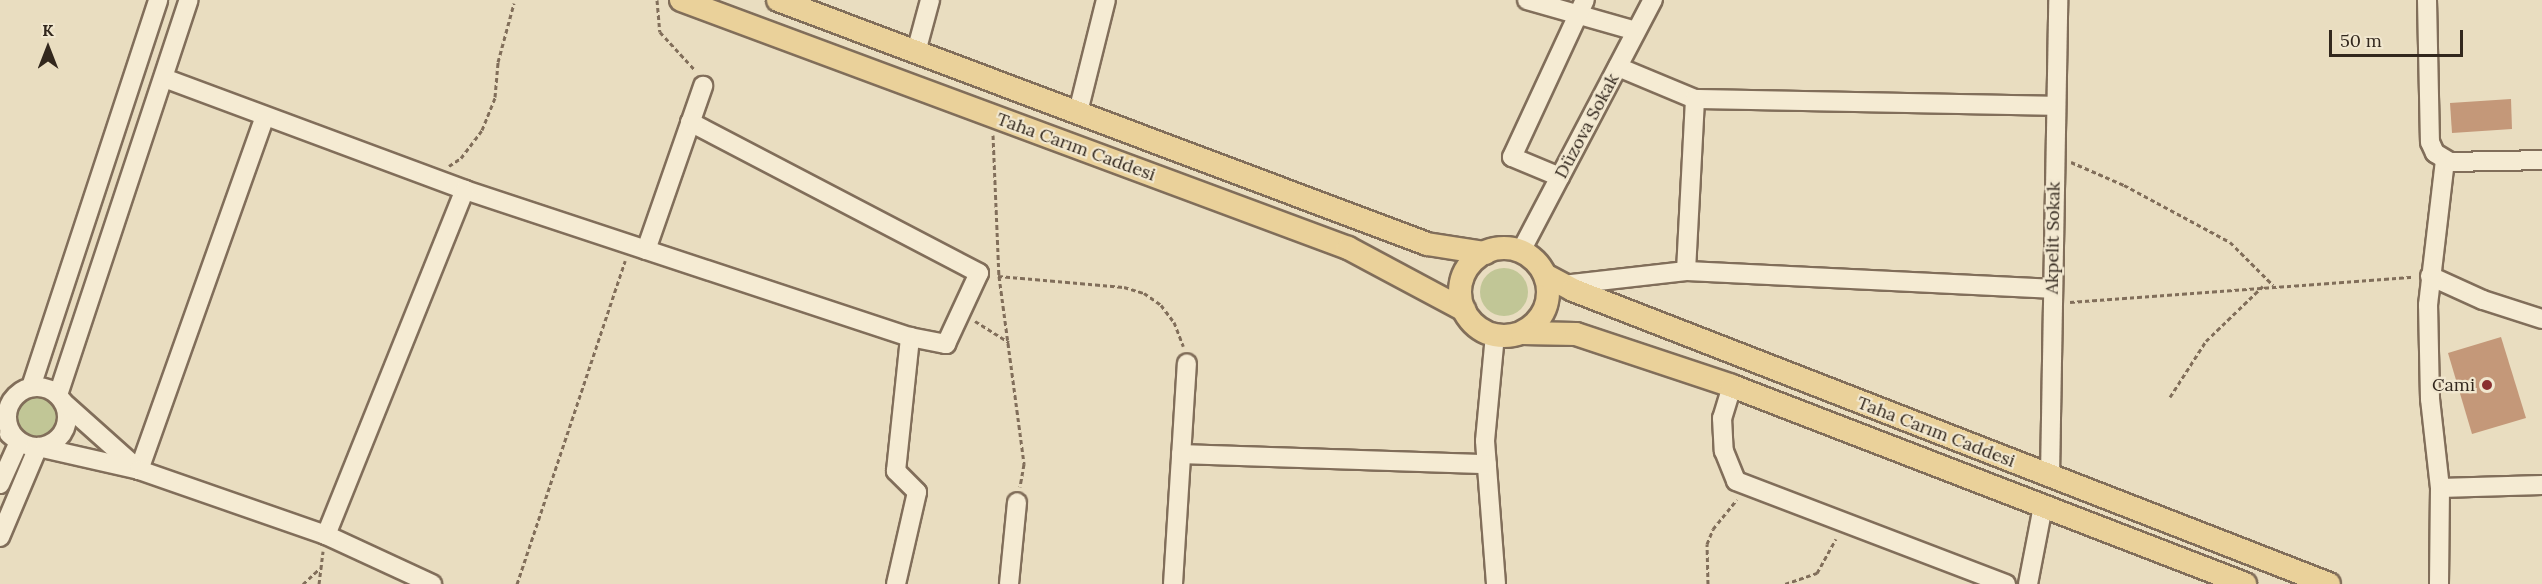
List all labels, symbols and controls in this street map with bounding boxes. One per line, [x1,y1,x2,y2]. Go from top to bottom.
north arrow [18,18,78,78]
scale bar [2332,18,2466,56]
text: K [42,20,54,40]
text: 50 m [2340,29,2382,52]
street label: Düzova Sokak [1550,70,1624,182]
street label: Taha Carım Caddesi [994,108,1158,186]
street label: Akpelit Sokak [2041,181,2065,295]
place label: Cami [2432,374,2475,396]
marker: Cami [2480,378,2494,392]
street label: Taha Carım Caddesi [1854,392,2018,472]

